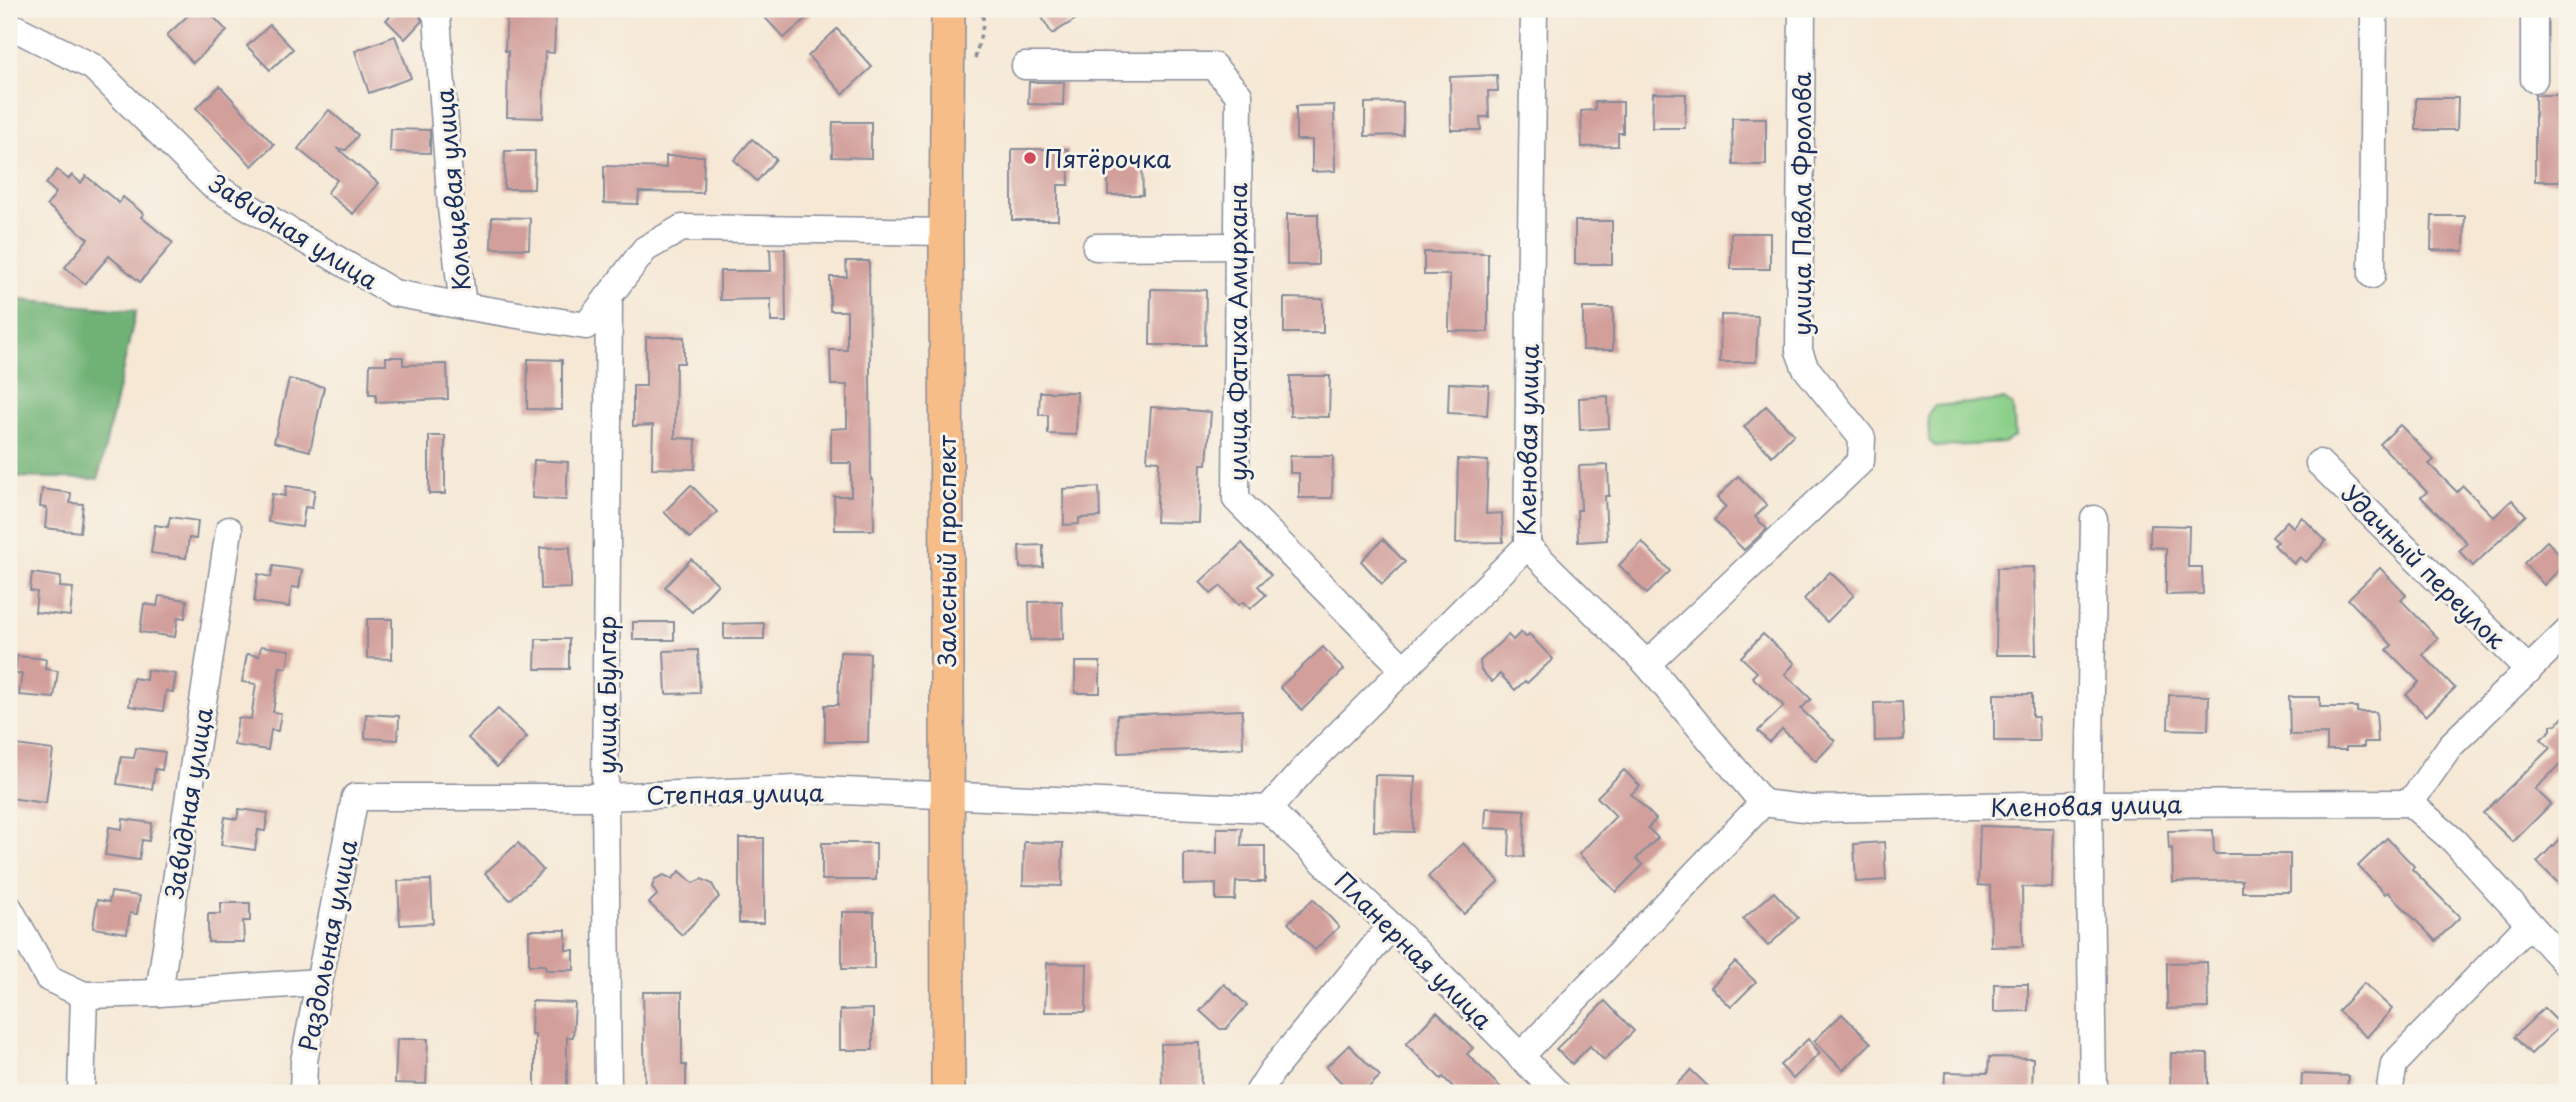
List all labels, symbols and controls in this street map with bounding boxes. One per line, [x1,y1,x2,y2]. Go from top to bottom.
street label: улица Павла Фролова [1783,72,1819,336]
street label: Кольцевая улица [425,87,479,293]
place label: Пятёрочка [1044,140,1171,176]
marker: Пятёрочка [1022,150,1038,166]
street label: Завидная улица [203,165,385,297]
street label: улица Фатиха Амирхана [1219,183,1255,481]
street label: Кленовая улица [1507,344,1547,536]
street label: Залесный проспект [928,435,964,668]
street label: Удачный переулок [2334,476,2515,657]
street label: улица Булгар [588,616,624,774]
street label: Завидная улица [155,705,221,901]
street label: Степная улица [646,773,824,813]
street label: Кленовая улица [1990,785,2182,825]
street label: Раздольная улица [289,836,365,1054]
street label: Планерная улица [1327,863,1501,1037]

